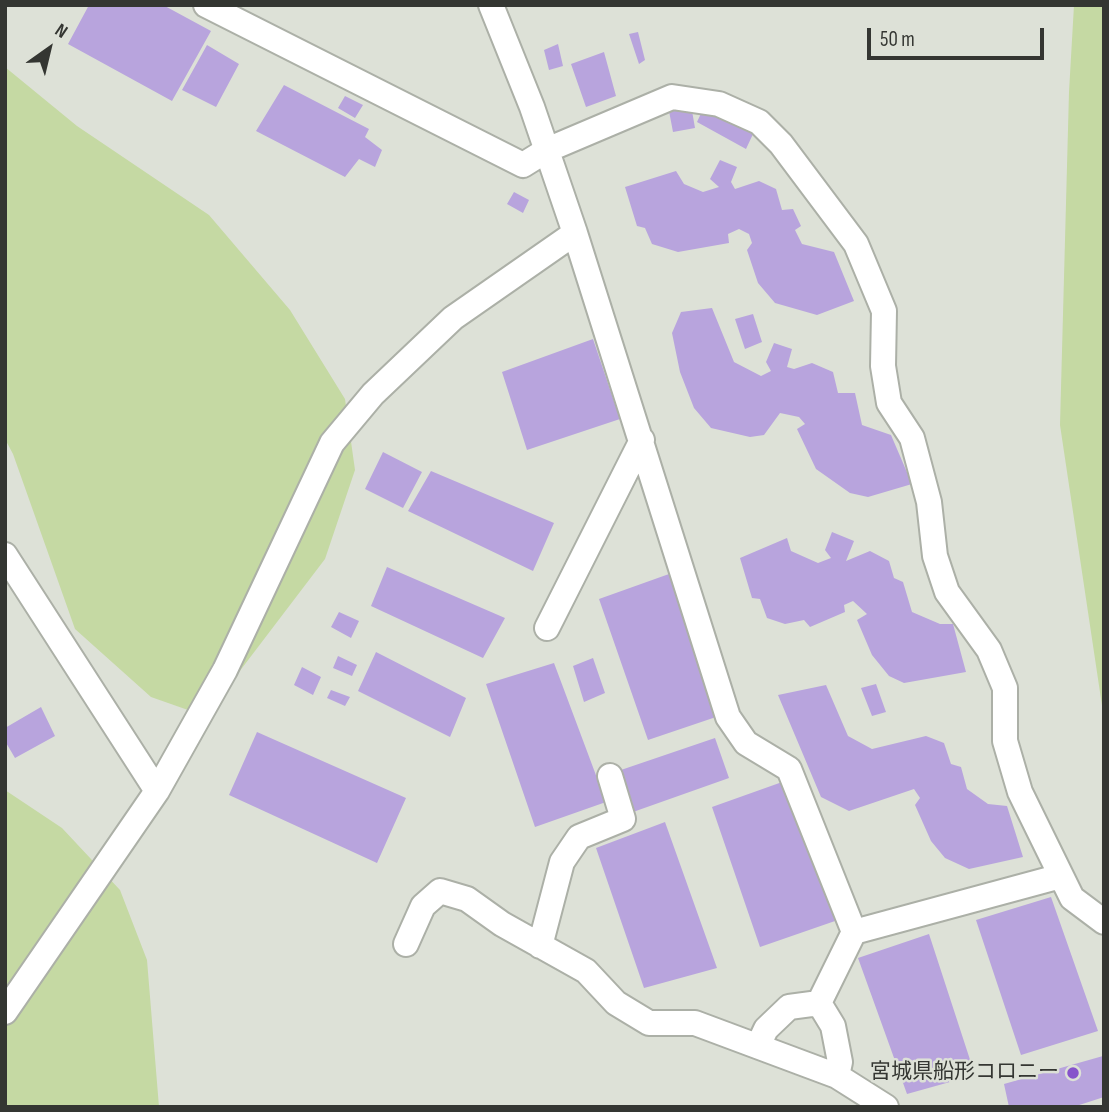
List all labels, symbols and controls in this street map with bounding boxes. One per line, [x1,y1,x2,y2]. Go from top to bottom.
north arrow [14,14,84,84]
scale bar [871,14,1048,58]
text: N [50,19,72,44]
text: 50 m [880,27,915,52]
place label: 宮城県船形コロニー [870,1060,1059,1086]
marker: 宮城県船形コロニー [1065,1065,1081,1081]

